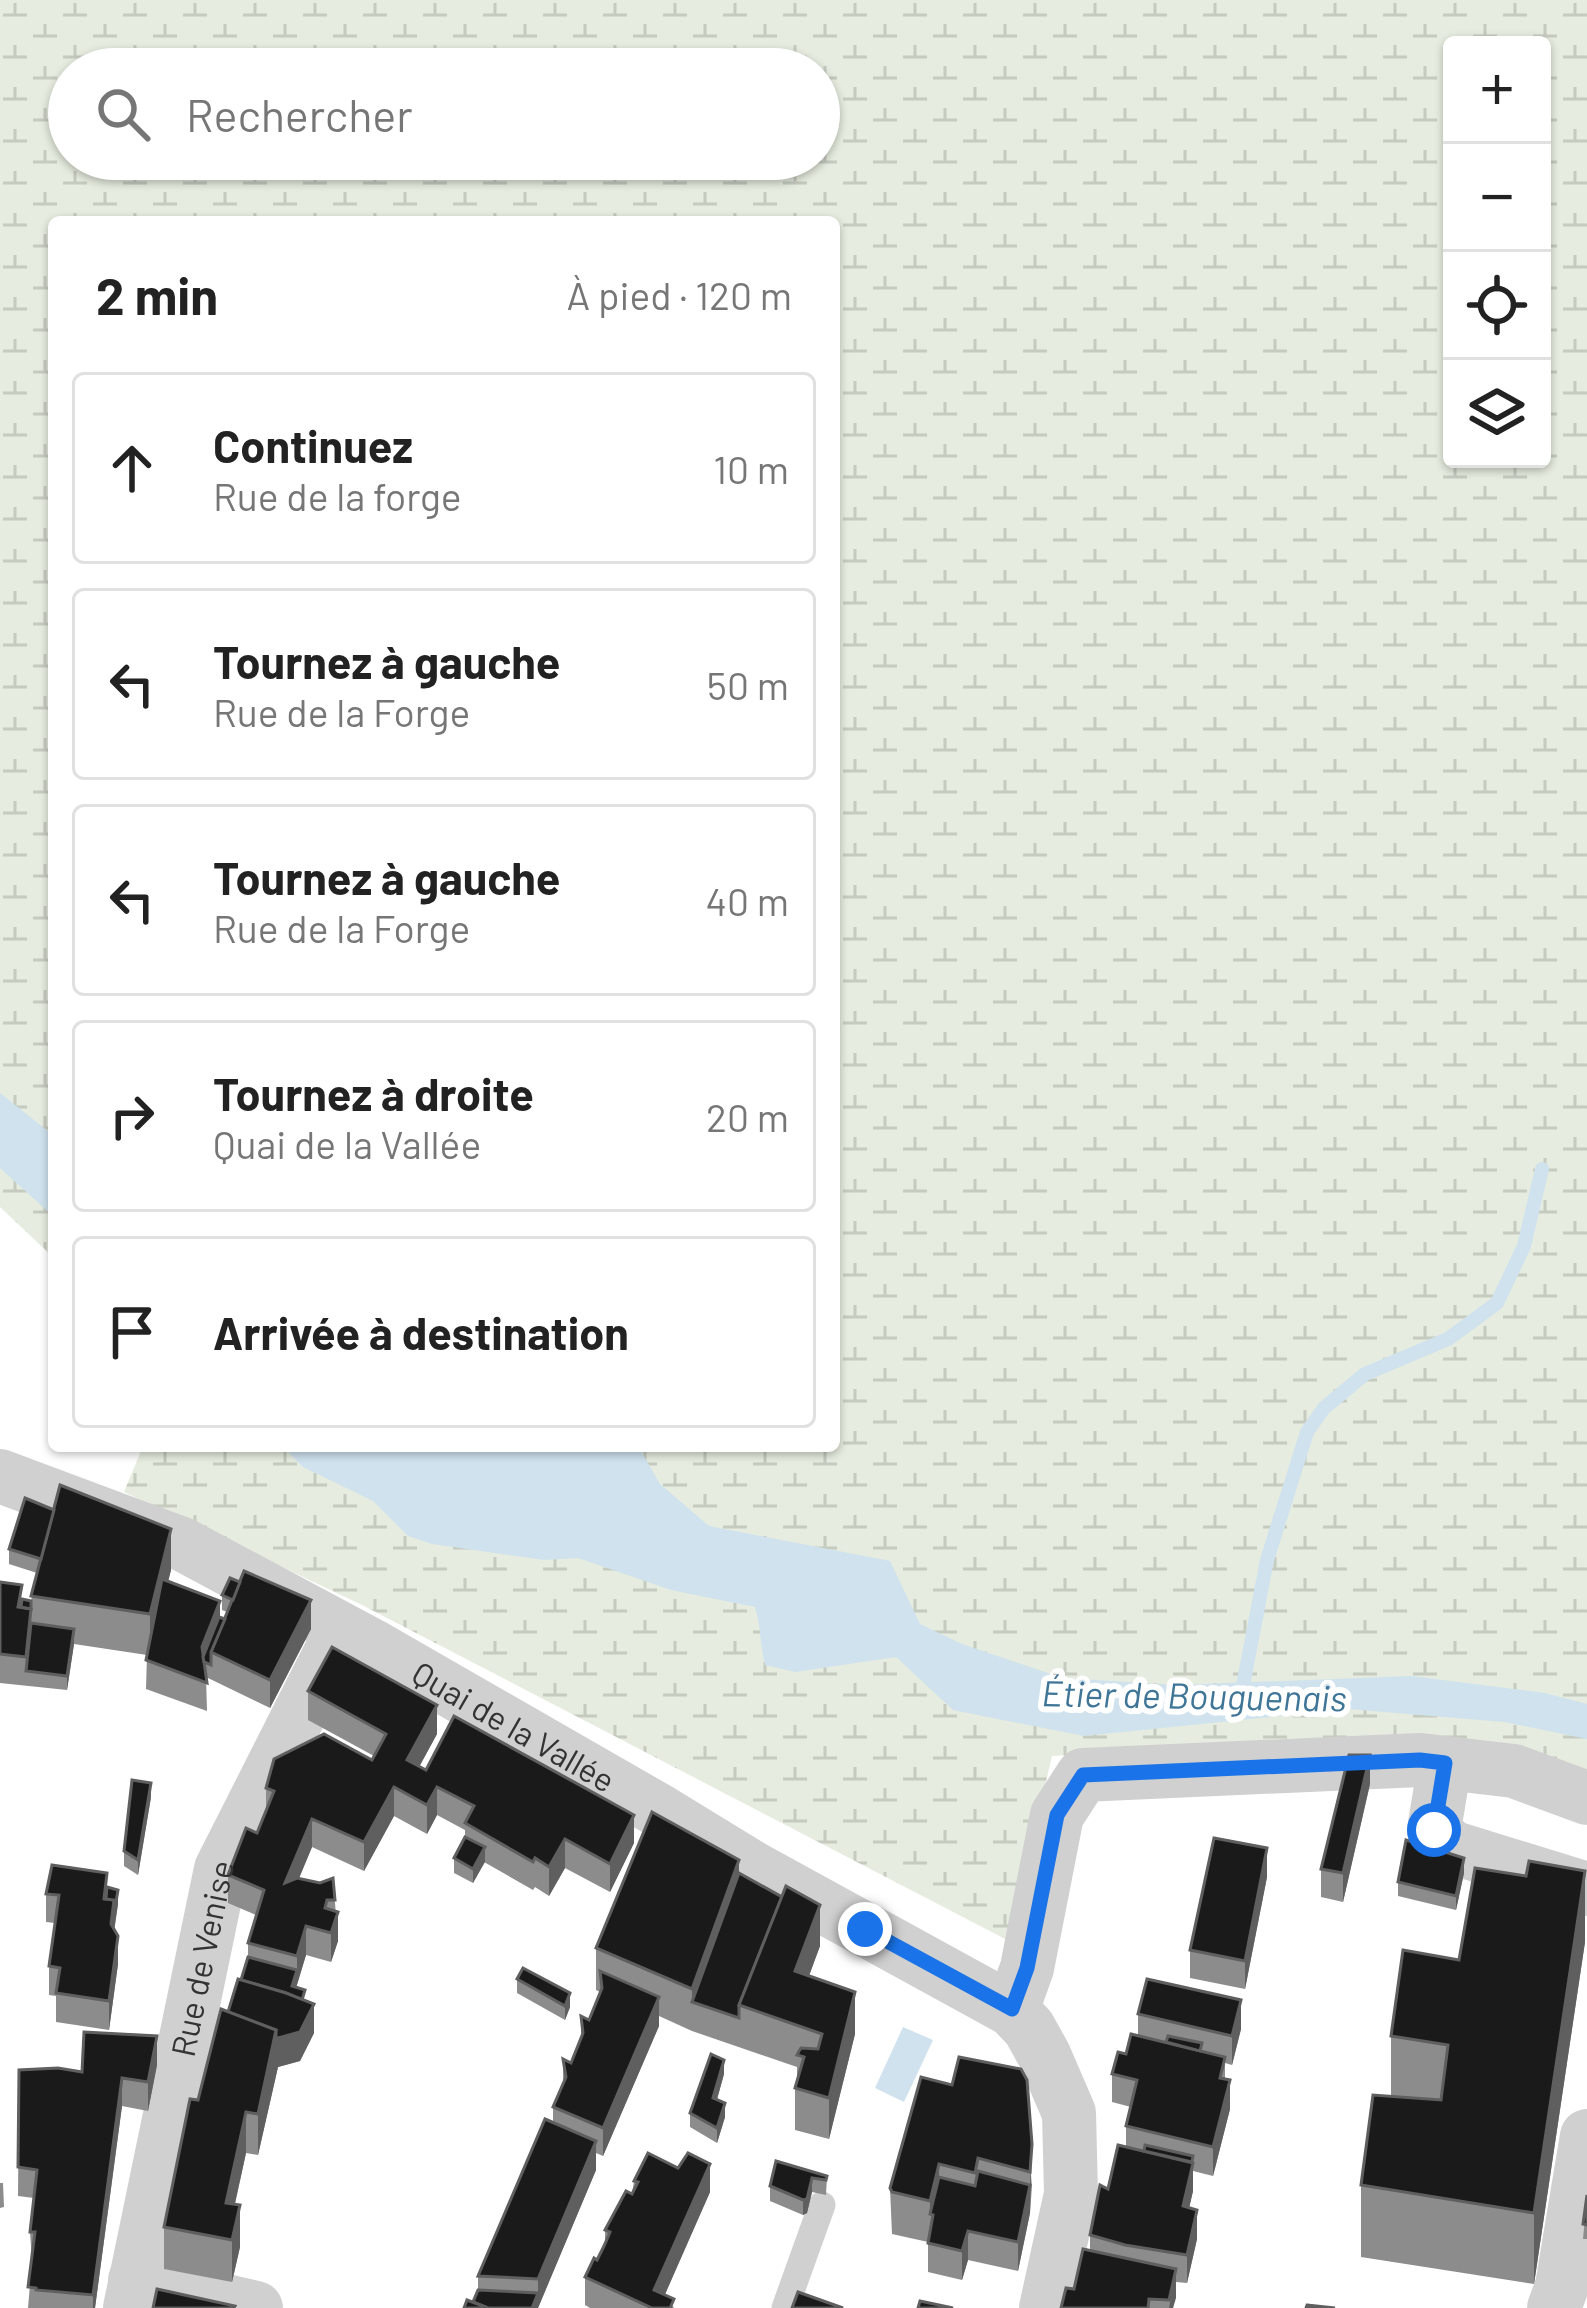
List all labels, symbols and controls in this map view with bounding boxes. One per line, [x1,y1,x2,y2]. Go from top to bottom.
map controls [1443,36,1551,468]
button: + [1443,36,1551,144]
search box [48,48,840,180]
icon: search [90,81,156,147]
text: Rechercher [186,87,413,141]
button: − [1443,144,1551,252]
button: locate [1443,252,1551,360]
text: 2 min [96,264,218,325]
text: À pied · 120 m [567,271,792,318]
button: layers [1443,360,1551,468]
text: Continuez [213,418,413,472]
icon: ahead [99,435,165,501]
text: 10 m [713,445,789,492]
text: Rue de la forge [213,472,462,519]
text: Tournez à gauche [213,634,560,688]
icon: left [99,651,165,717]
text: 50 m [707,661,789,708]
text: Rue de la Forge [213,688,470,735]
text: Tournez à gauche [213,850,560,904]
icon: left [99,867,165,933]
text: 40 m [705,877,789,924]
text: Rue de la Forge [213,904,470,951]
text: Tournez à droite [213,1066,534,1120]
icon: right [99,1083,165,1149]
text: 20 m [706,1093,789,1140]
text: Quai de la Vallée [213,1120,481,1167]
icon: arrive [99,1299,165,1365]
text: Arrivée à destination [213,1305,629,1359]
street label: Quai de la Vallée [406,1652,622,1800]
water label: Étier de Bouguenais [1041,1670,1347,1719]
route start [1407,1803,1461,1857]
street label: Rue de Venise [162,1857,241,2060]
route end [838,1902,892,1956]

